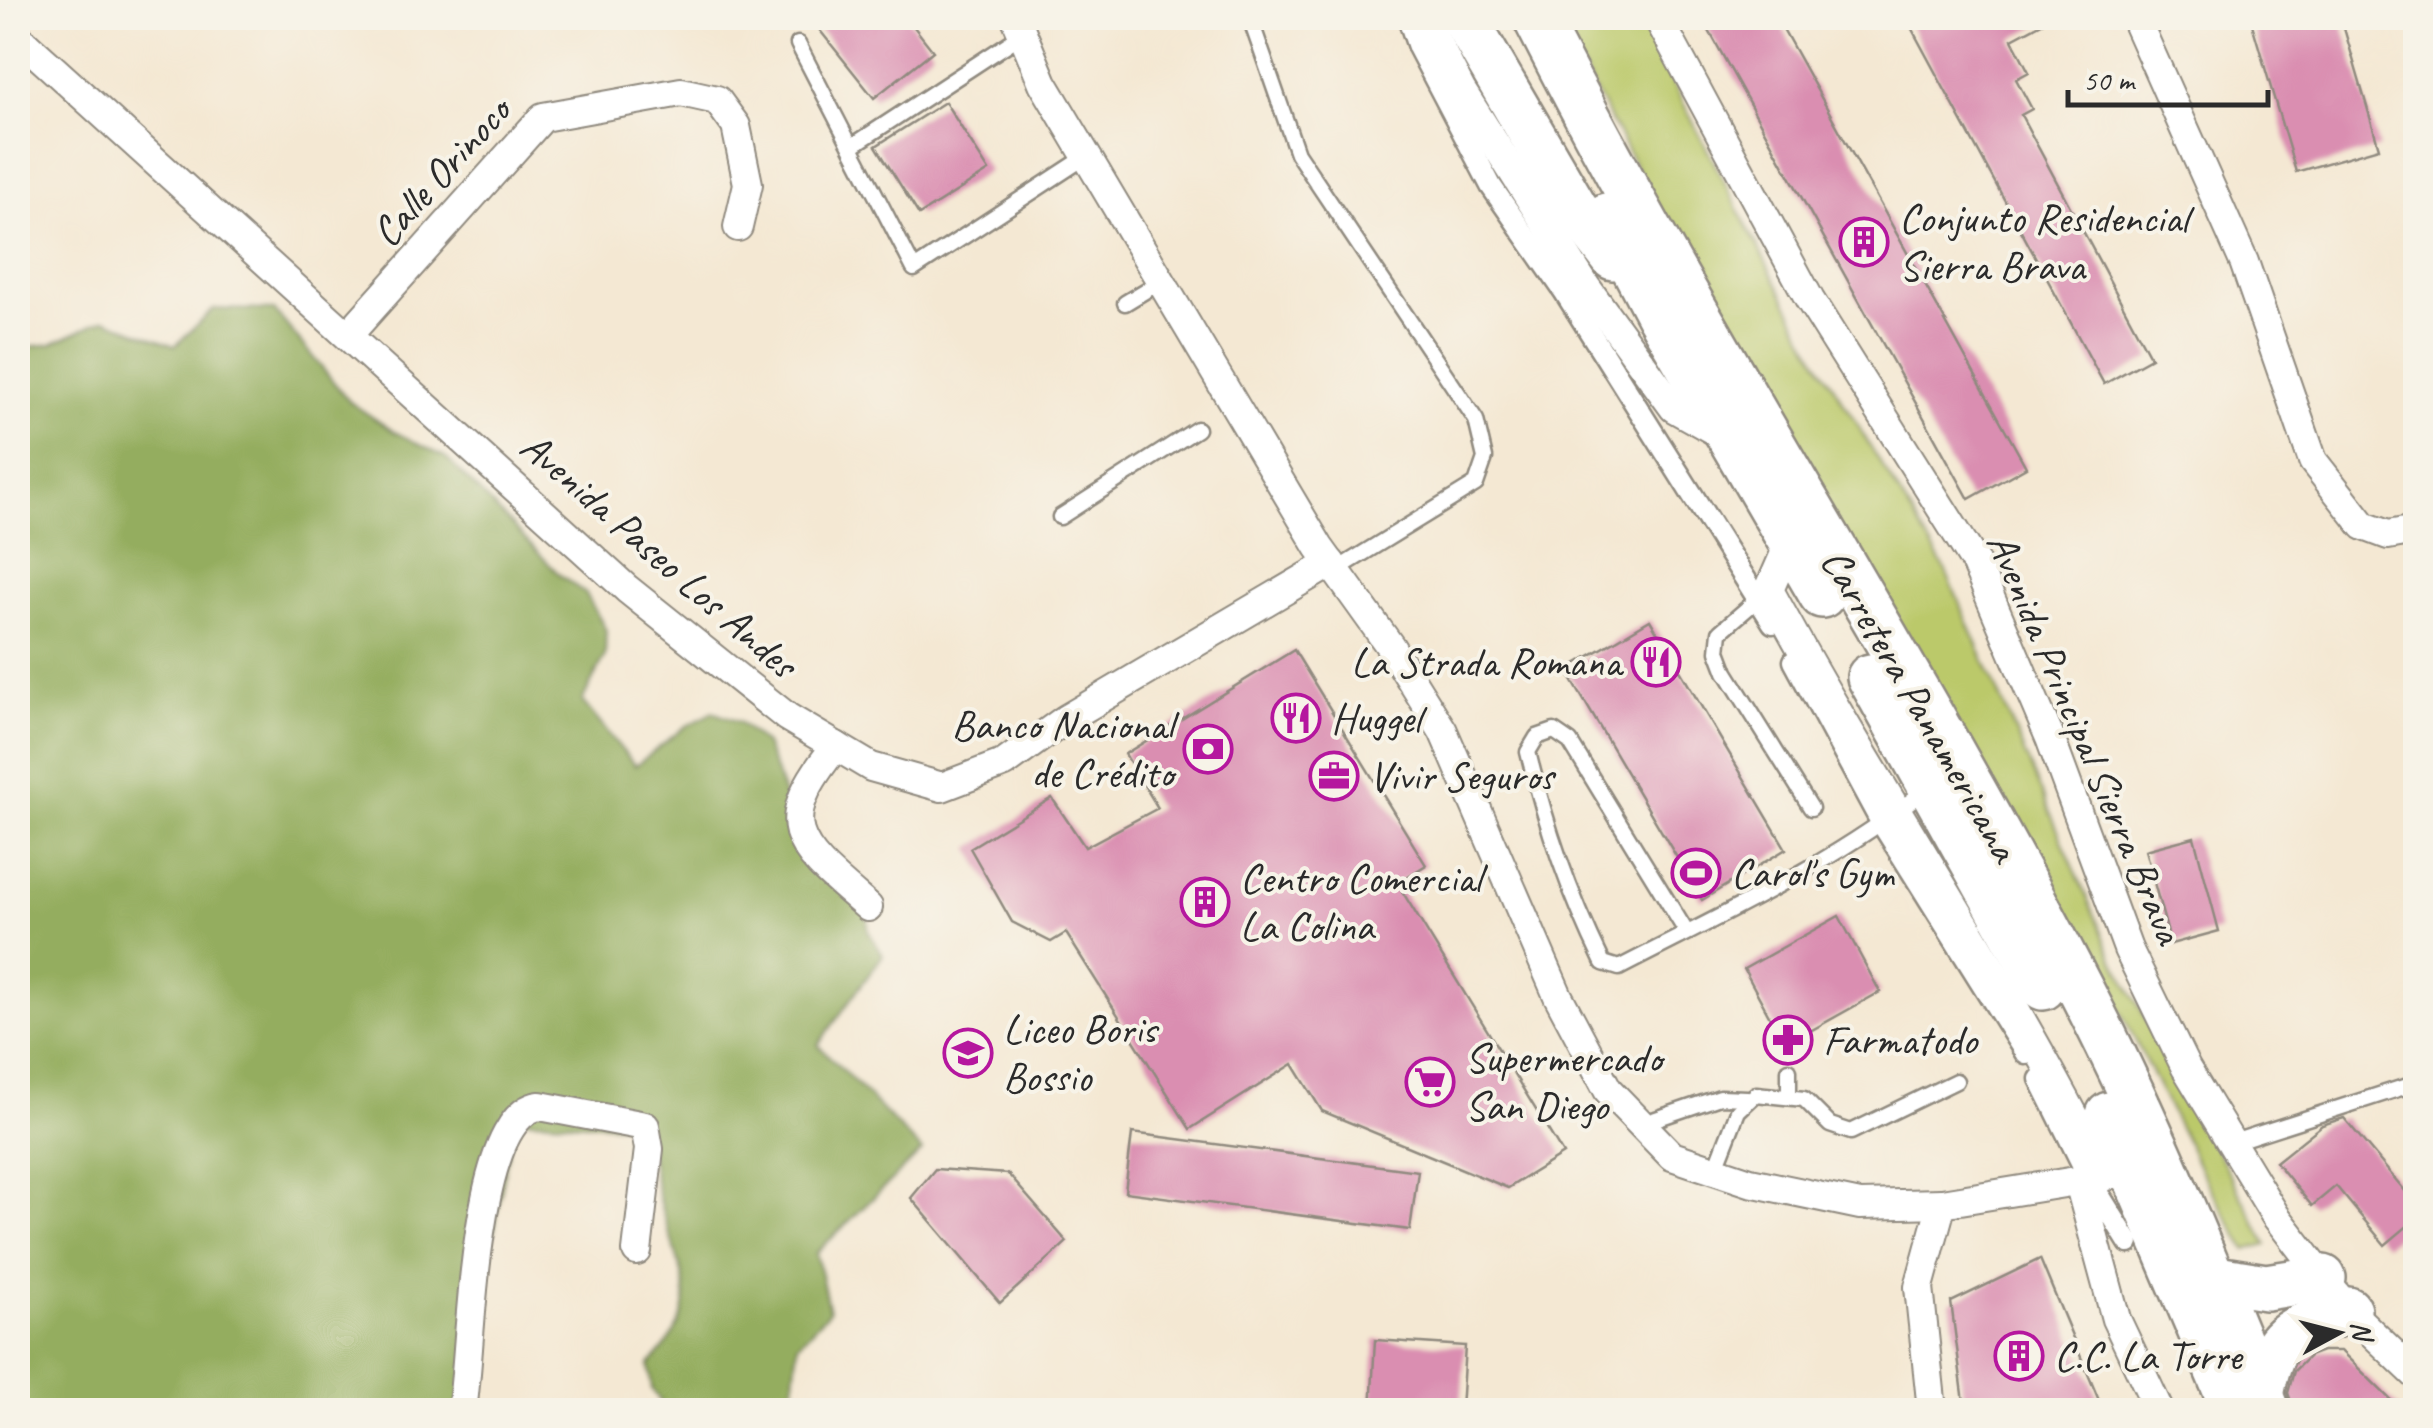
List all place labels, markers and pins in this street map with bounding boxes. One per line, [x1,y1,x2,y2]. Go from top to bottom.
place label: Conjunto Residencial Sierra Brava [1899,192,2195,293]
building icon: Conjunto Residencial Sierra Brava [1838,216,1890,268]
place label: La Strada Romana [1351,636,1625,689]
restaurant icon: La Strada Romana [1630,636,1682,688]
restaurant icon: Huggel [1270,692,1322,744]
place label: Huggel [1331,692,1428,745]
place label: Banco Nacional de Crédito [952,699,1180,800]
bank icon: Banco Nacional de Crédito [1182,723,1234,775]
office icon: Vivir Seguros [1308,750,1360,802]
place label: Vivir Seguros [1369,750,1557,803]
sports icon: Carol's Gym [1670,847,1722,899]
place label: Carol's Gym [1731,847,1895,900]
place label: Centro Comercial La Colina [1240,852,1488,953]
building icon: Centro Comercial La Colina [1179,876,1231,928]
place label: Liceo Boris Bossio [1003,1003,1160,1104]
pharmacy icon: Farmatodo [1762,1014,1814,1066]
place label: Farmatodo [1823,1014,1979,1067]
school or university icon: Liceo Boris Bossio [942,1027,994,1079]
place label: Supermercado San Diego [1465,1032,1666,1133]
supermarket icon: Supermercado San Diego [1404,1056,1456,1108]
building icon: C.C. La Torre [1993,1330,2045,1382]
place label: C.C. La Torre [2054,1330,2244,1383]

